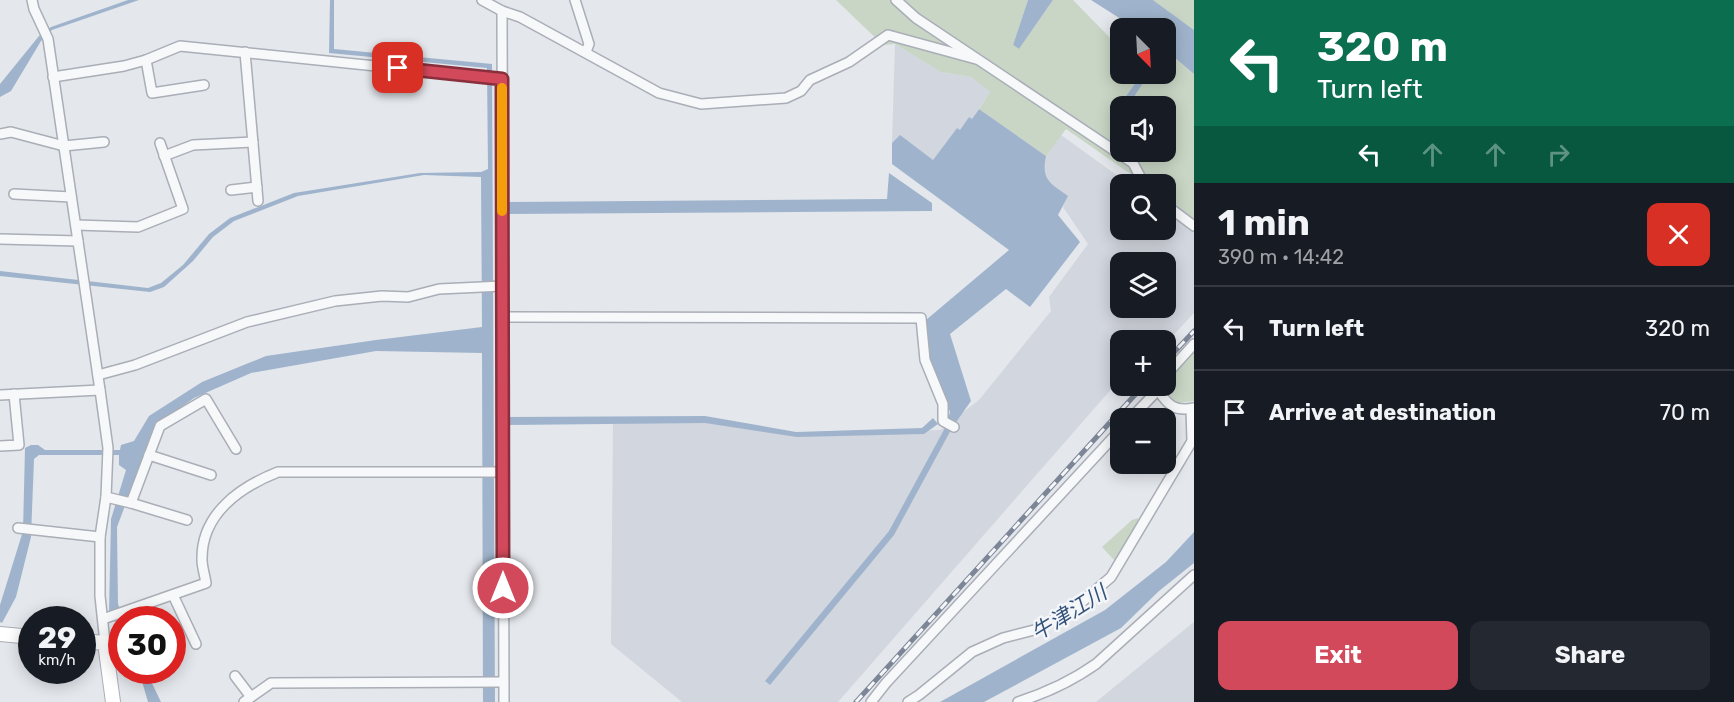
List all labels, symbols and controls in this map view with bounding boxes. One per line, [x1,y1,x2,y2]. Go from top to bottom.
north arrow [1110,18,1176,84]
map controls [1110,18,1176,474]
text: 320 m [1317,22,1448,72]
icon: left [1218,24,1296,102]
pin [372,42,423,93]
icon: arrive [381,51,414,84]
text: Turn left [1317,73,1422,105]
button: sound [1110,96,1176,162]
icon: left [1353,138,1386,171]
icon: ahead [1416,138,1449,171]
icon: ahead [1479,138,1512,171]
icon: right [1542,138,1575,171]
button: search [1110,174,1176,240]
text: 1 min [1218,201,1310,244]
button: close [1647,203,1710,266]
text: 390 m · 14:42 [1218,245,1344,269]
button: layers [1110,252,1176,318]
icon: left [1218,312,1251,345]
text: Turn left [1269,315,1364,342]
text: 320 m [1645,315,1710,342]
button: + [1110,330,1176,396]
icon: arrive [1218,396,1251,429]
text: Arrive at destination [1269,399,1496,426]
text: 70 m [1660,399,1710,426]
button: − [1110,408,1176,474]
position arrow [471,556,535,620]
water label: 牛津江川 [1026,579,1113,645]
speed limit sign: 30 [108,606,186,684]
text: 29 [38,620,76,656]
button: Exit [1218,621,1458,690]
button: Share [1470,621,1710,690]
text: km/h [38,651,76,669]

